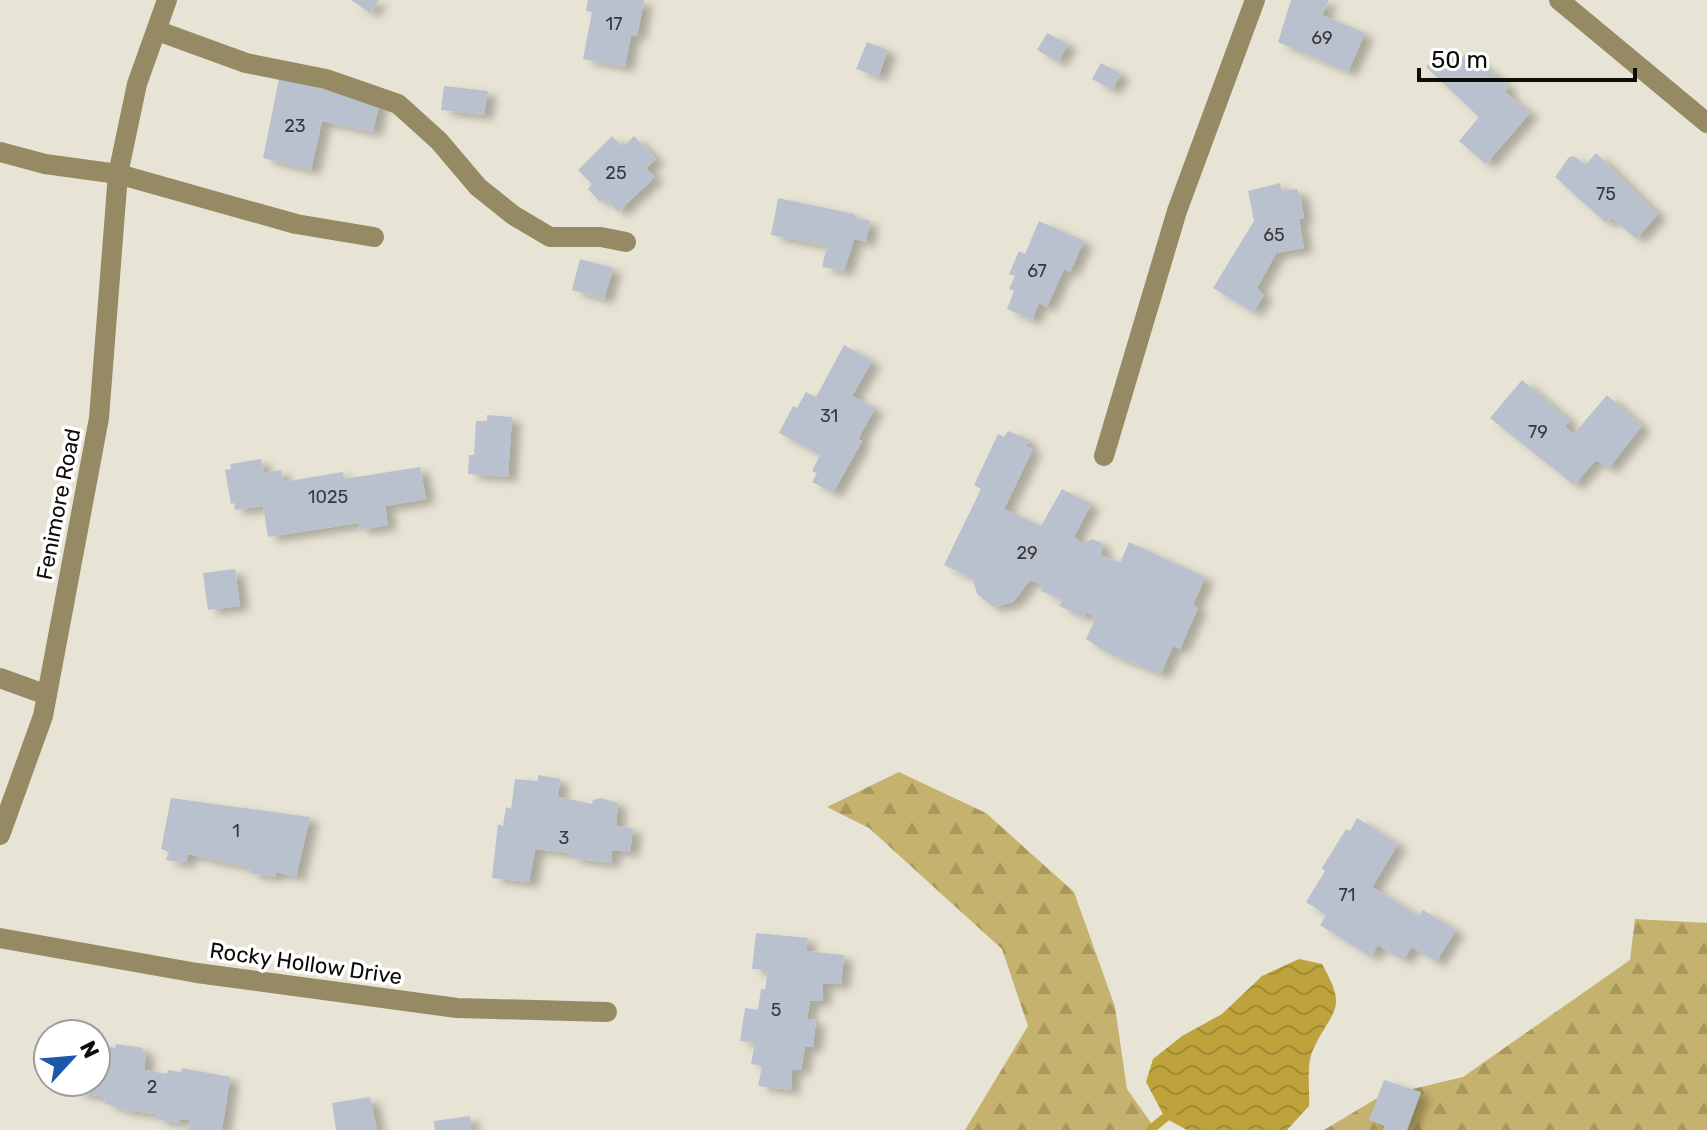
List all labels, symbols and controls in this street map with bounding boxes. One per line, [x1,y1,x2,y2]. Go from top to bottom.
house number: 17 [606,13,622,35]
house number: 69 [1311,27,1333,49]
scale bar [1419,32,1635,82]
text: 50 m [1431,46,1488,74]
house number: 23 [284,115,306,137]
house number: 25 [605,162,627,184]
house number: 75 [1596,183,1616,205]
house number: 65 [1263,224,1285,246]
house number: 67 [1027,260,1047,282]
house number: 31 [820,405,838,427]
house number: 79 [1528,421,1548,443]
street label: Fenimore Road [31,426,86,582]
house number: 1025 [308,486,348,508]
house number: 29 [1016,542,1038,564]
house number: 1 [232,820,240,842]
house number: 3 [559,827,569,849]
house number: 71 [1339,884,1355,906]
street label: Rocky Hollow Drive [208,937,404,990]
house number: 5 [771,999,781,1021]
north arrow [32,1018,112,1098]
text: N [74,1036,105,1062]
house number: 2 [147,1076,157,1098]

